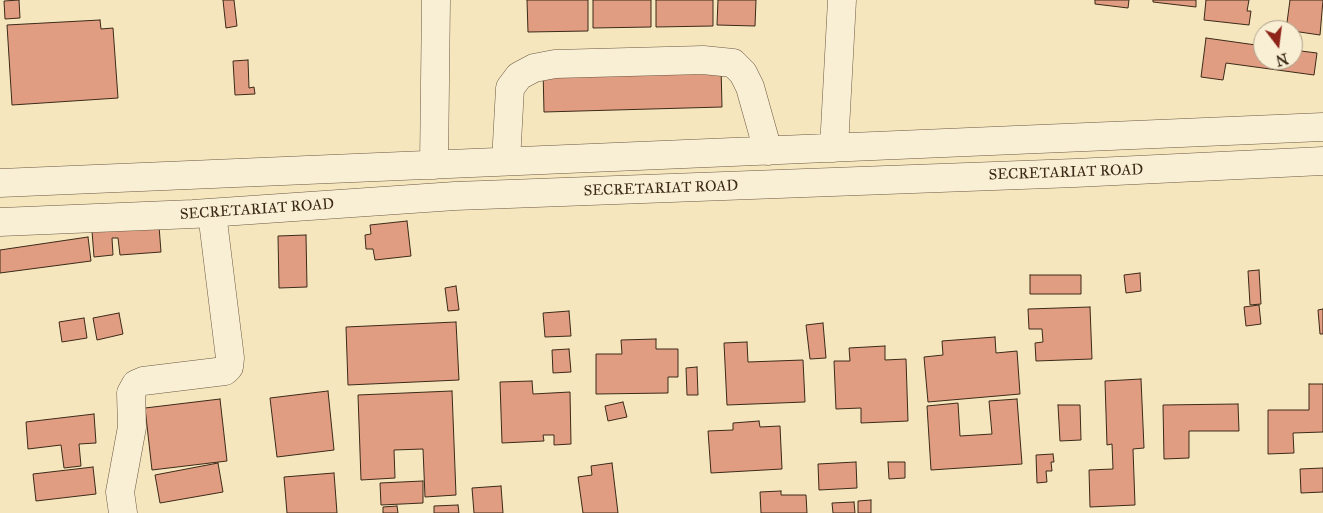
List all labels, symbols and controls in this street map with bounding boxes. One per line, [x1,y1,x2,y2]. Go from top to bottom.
north arrow [1253,20,1303,70]
text: N [1274,49,1290,69]
street label: SECRETARIAT ROAD [988,161,1144,185]
street label: SECRETARIAT ROAD [583,177,739,201]
street label: SECRETARIAT ROAD [179,196,335,224]

